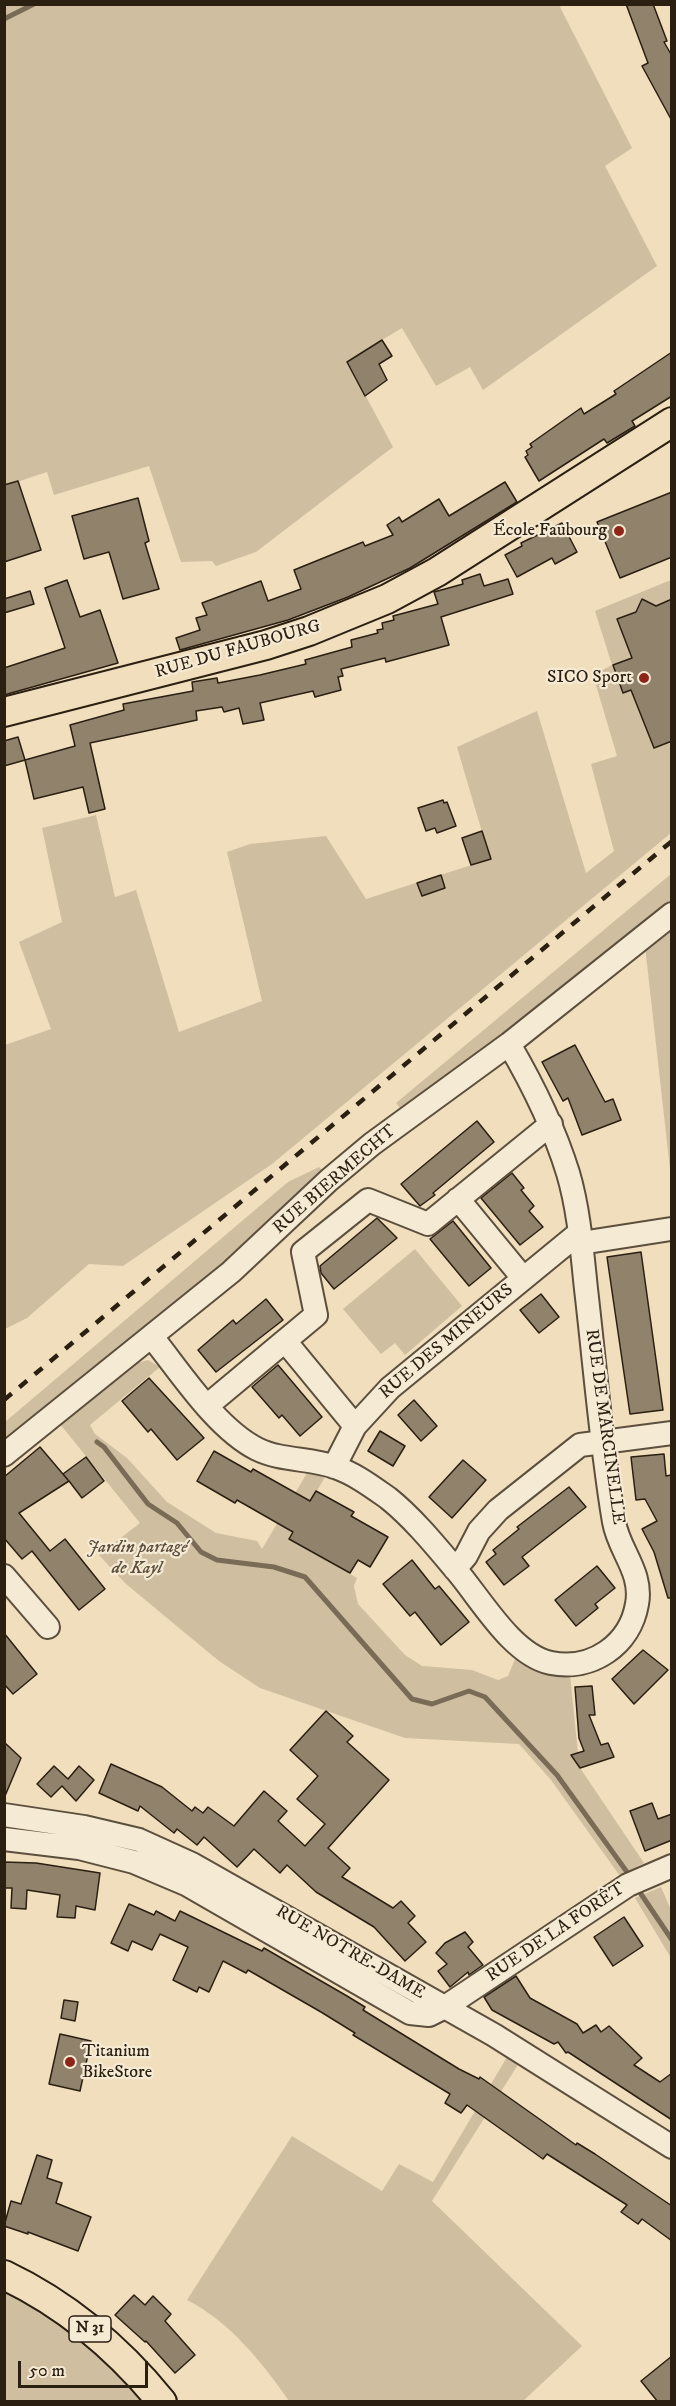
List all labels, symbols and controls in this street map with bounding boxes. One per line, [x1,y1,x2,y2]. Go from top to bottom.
place label: École Faubourg [493,520,607,542]
marker: École Faubourg [612,524,626,538]
street label: RUE DU FAUBOURG [153,616,323,684]
place label: SICO Sport [547,667,632,689]
marker: SICO Sport [637,671,651,685]
street label: RUE BIERMECHT [269,1121,401,1239]
street label: RUE DES MINEURS [376,1280,518,1404]
street label: RUE DE MARCINELLE [580,1328,628,1526]
park label: Jardin partagé de Kayl [87,1537,187,1580]
street label: RUE DE LA FORÊT [483,1879,629,1987]
street label: RUE NOTRE-DAME [271,1901,429,2005]
place label: Titanium BikeStore [82,2041,152,2084]
marker: Titanium BikeStore [63,2055,77,2069]
road number: N 31 [69,2316,111,2342]
scale bar [21,2349,152,2387]
text: 50 m [29,2360,65,2382]

